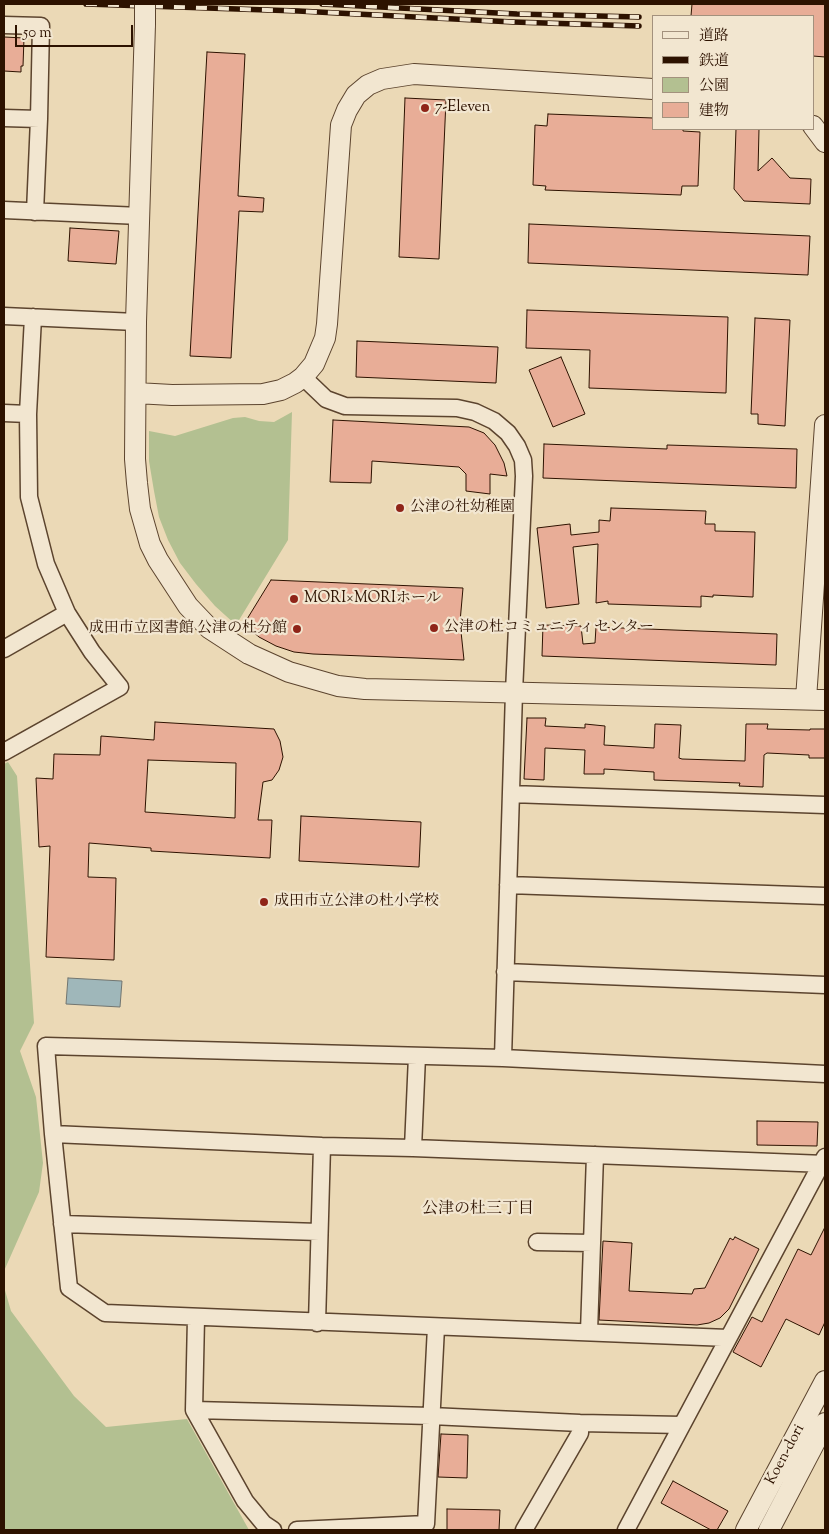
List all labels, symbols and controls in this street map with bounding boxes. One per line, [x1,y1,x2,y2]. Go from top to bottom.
scale bar [18,15,135,47]
legend [652,15,814,130]
text: 50 m [23,23,52,44]
text: 道路 [699,26,729,47]
text: 鉄道 [699,51,729,72]
text: 公園 [699,76,729,97]
place label: 7-Eleven [435,99,490,117]
text: 建物 [699,101,729,122]
marker: 7-Eleven [419,102,431,114]
place label: 公津の社幼稚園 [410,499,515,517]
marker: 公津の社幼稚園 [394,502,406,514]
place label: MORI×MORIホール [304,590,441,608]
marker: MORI×MORIホール [288,593,300,605]
place label: 公津の杜コミュニティセンター [444,619,654,637]
place label: 成田市立図書館 公津の杜分館 [89,620,287,638]
marker: 公津の杜コミュニティセンター [428,622,440,634]
marker: 成田市立図書館 公津の杜分館 [291,623,303,635]
place label: 成田市立公津の杜小学校 [274,893,439,911]
marker: 成田市立公津の杜小学校 [258,896,270,908]
district label: 公津の杜三丁目 [422,1200,534,1220]
street label: Koen-dori [763,1422,809,1488]

